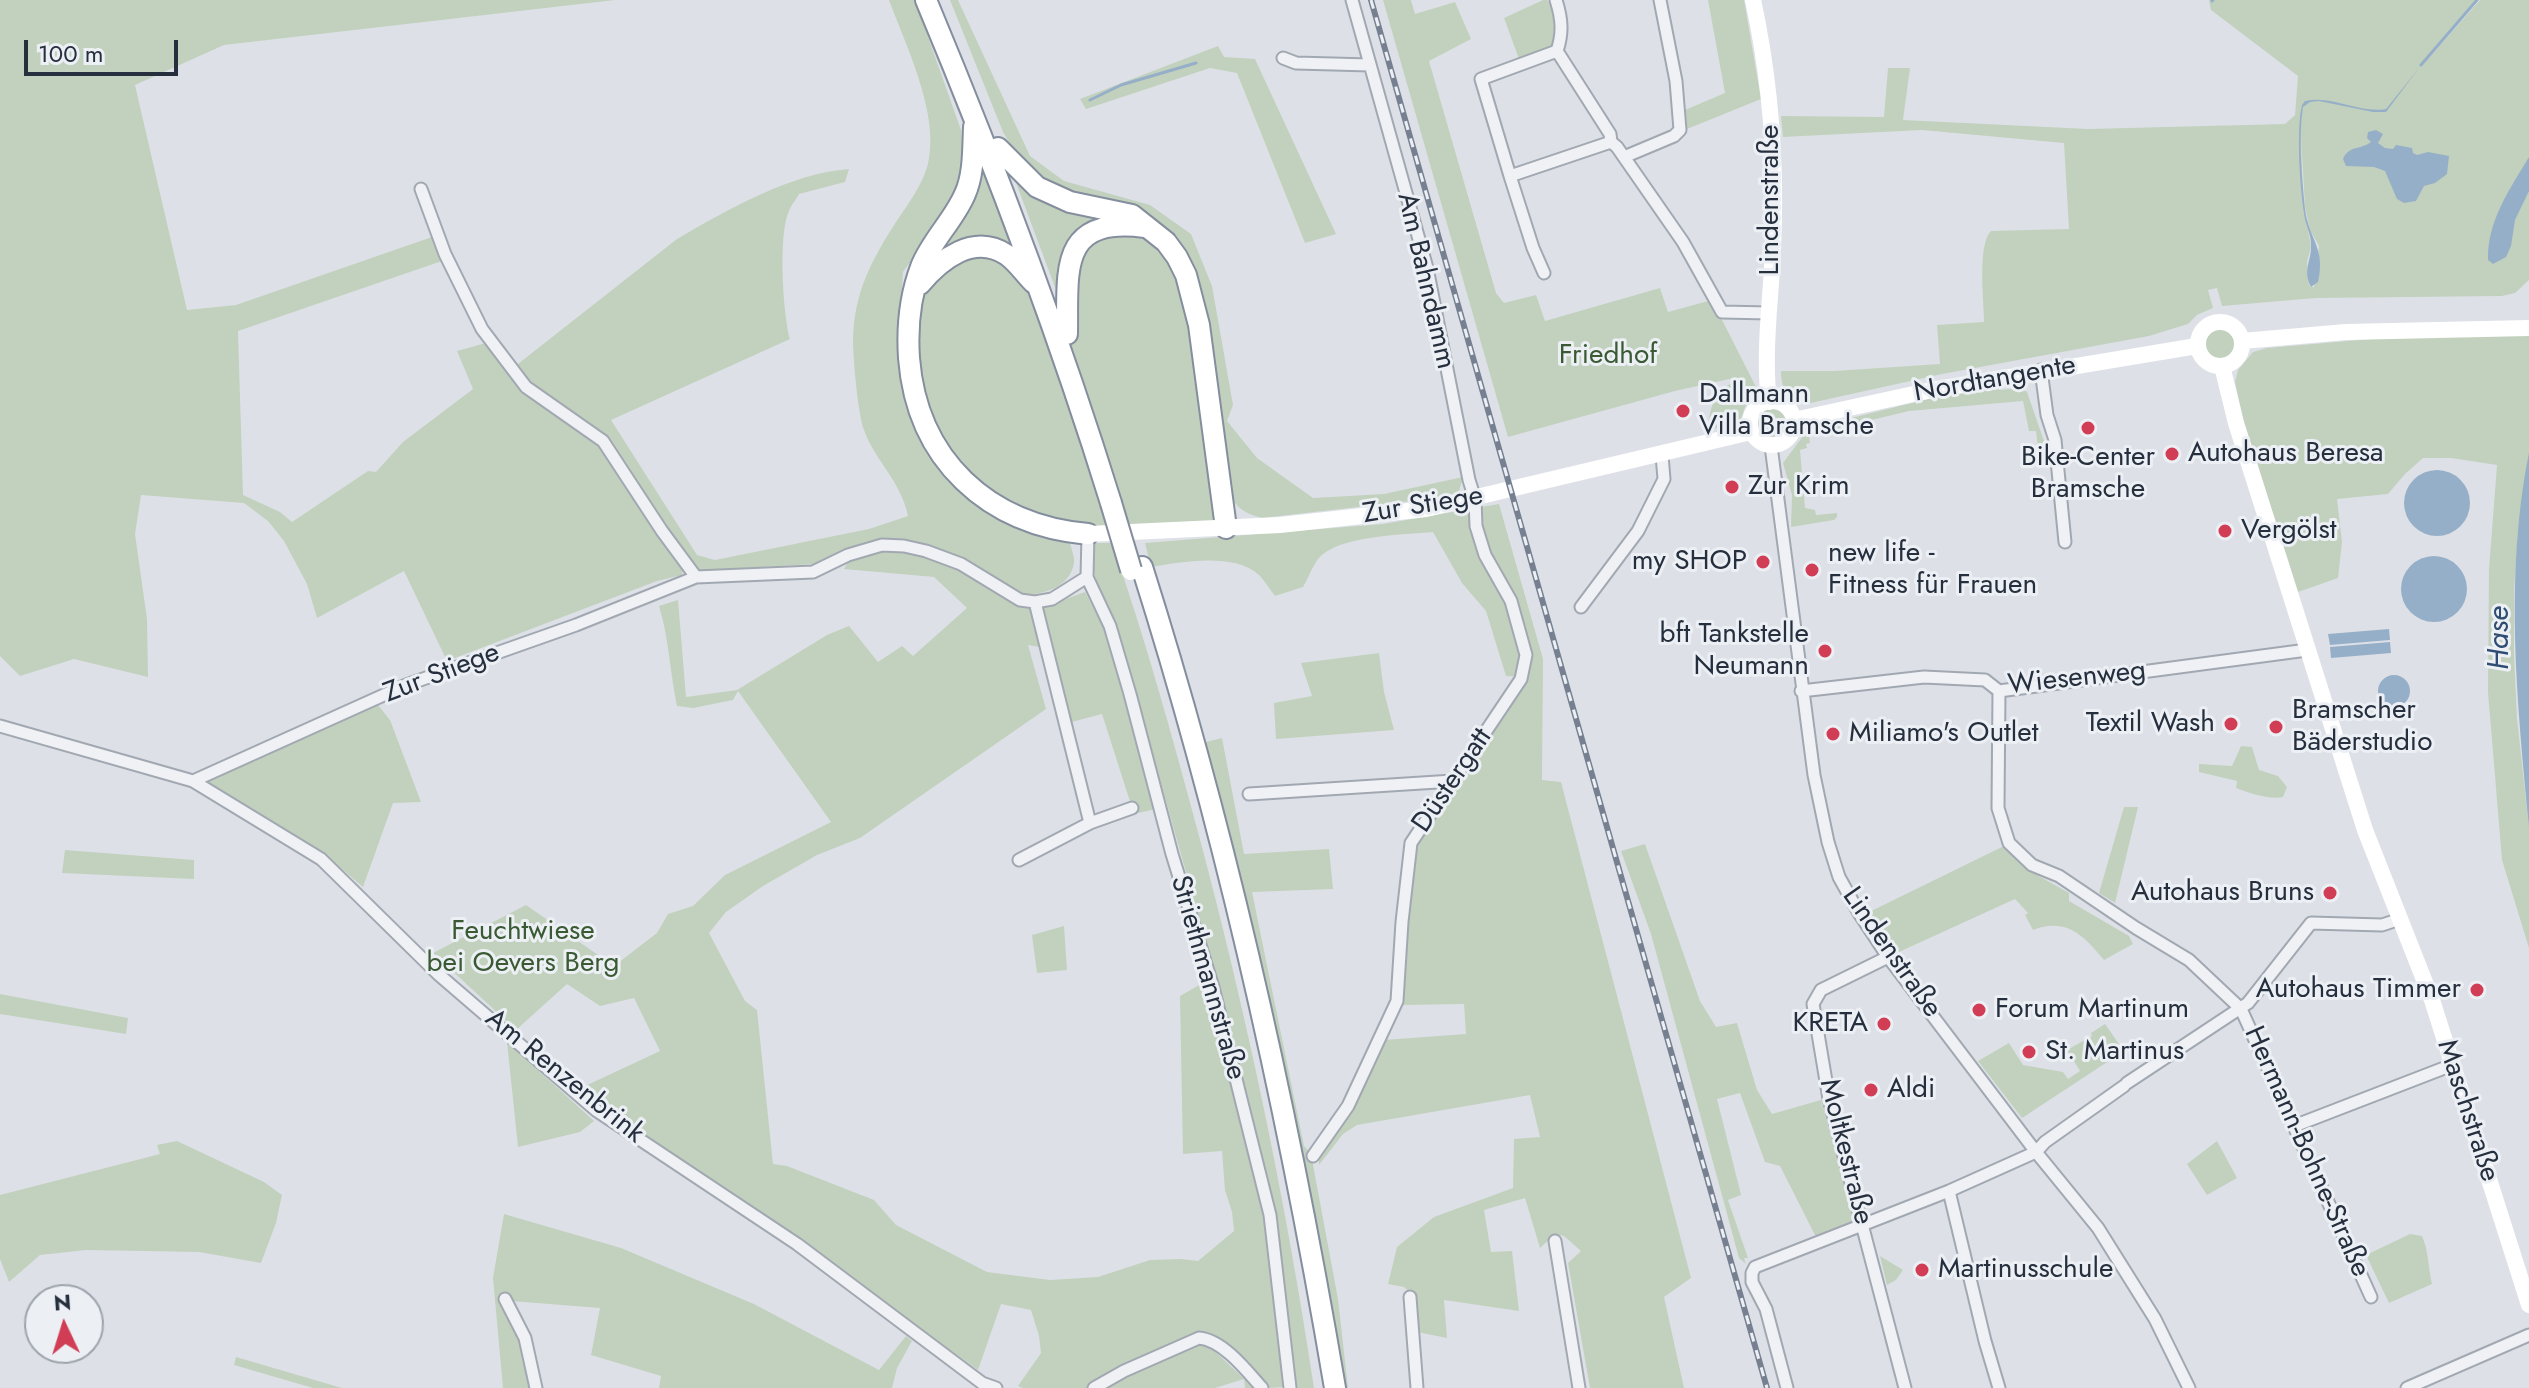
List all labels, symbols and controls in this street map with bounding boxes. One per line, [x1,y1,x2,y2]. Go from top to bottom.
scale bar [28,24,182,74]
text: 100 m [38,36,104,71]
street label: Lindenstraße [1754,125,1788,275]
street label: Am Bahndamm [1388,189,1462,373]
park label: Friedhof [1559,339,1657,373]
street label: Nordtangente [1911,349,2079,411]
place label: Dallmann Villa Bramsche [1699,378,1874,444]
marker: Dallmann Villa Bramsche [1674,402,1692,420]
marker: Bike-Center Bramsche [2079,419,2097,437]
place label: Autohaus Beresa [2188,437,2384,471]
place label: Bike-Center Bramsche [2021,441,2155,507]
marker: Autohaus Beresa [2163,445,2181,463]
place label: Zur Krim [1748,470,1850,504]
marker: Zur Krim [1723,478,1741,496]
street label: Zur Stiege [1360,480,1486,532]
place label: Vergölst [2241,514,2337,548]
marker: Vergölst [2216,522,2234,540]
place label: new life - Fitness für Frauen [1828,537,2037,603]
place label: my SHOP [1632,545,1747,579]
marker: my SHOP [1754,553,1772,571]
marker: new life - Fitness für Frauen [1803,561,1821,579]
water label: Hase [2483,606,2519,670]
place label: bft Tankstelle Neumann [1659,618,1809,684]
street label: Zur Stiege [379,637,505,711]
marker: bft Tankstelle Neumann [1816,642,1834,660]
street label: Wiesenweg [2006,655,2148,703]
place label: Bramscher Bäderstudio [2292,694,2432,760]
place label: Textil Wash [2086,707,2215,741]
marker: Textil Wash [2222,715,2240,733]
place label: Miliamo's Outlet [1849,717,2038,751]
marker: Bramscher Bäderstudio [2267,718,2285,736]
street label: Düstergatt [1406,723,1500,839]
marker: Miliamo's Outlet [1824,725,1842,743]
street label: Striethmannstraße [1162,872,1252,1084]
place label: Autohaus Bruns [2131,876,2314,910]
street label: Lindenstraße [1834,882,1948,1024]
marker: Autohaus Bruns [2321,884,2339,902]
park label: Feuchtwiese bei Oevers Berg [427,915,619,981]
place label: Autohaus Timmer [2256,973,2461,1007]
marker: Autohaus Timmer [2468,981,2486,999]
place label: Forum Martinum [1995,993,2189,1027]
marker: Forum Martinum [1970,1001,1988,1019]
street label: Am Renzenbrink [478,1003,650,1151]
place label: KRETA [1792,1007,1868,1041]
marker: KRETA [1875,1015,1893,1033]
street label: Hermann-Bohne-Straße [2236,1022,2376,1282]
place label: St. Martinus [2045,1035,2184,1069]
street label: Maschstraße [2428,1036,2506,1186]
marker: St. Martinus [2020,1043,2038,1061]
place label: Aldi [1887,1073,1935,1107]
street label: Moltkestraße [1811,1076,1879,1228]
marker: Aldi [1862,1081,1880,1099]
place label: Martinusschule [1938,1253,2113,1287]
marker: Martinusschule [1913,1261,1931,1279]
north arrow [24,1284,104,1364]
text: N [53,1285,72,1319]

